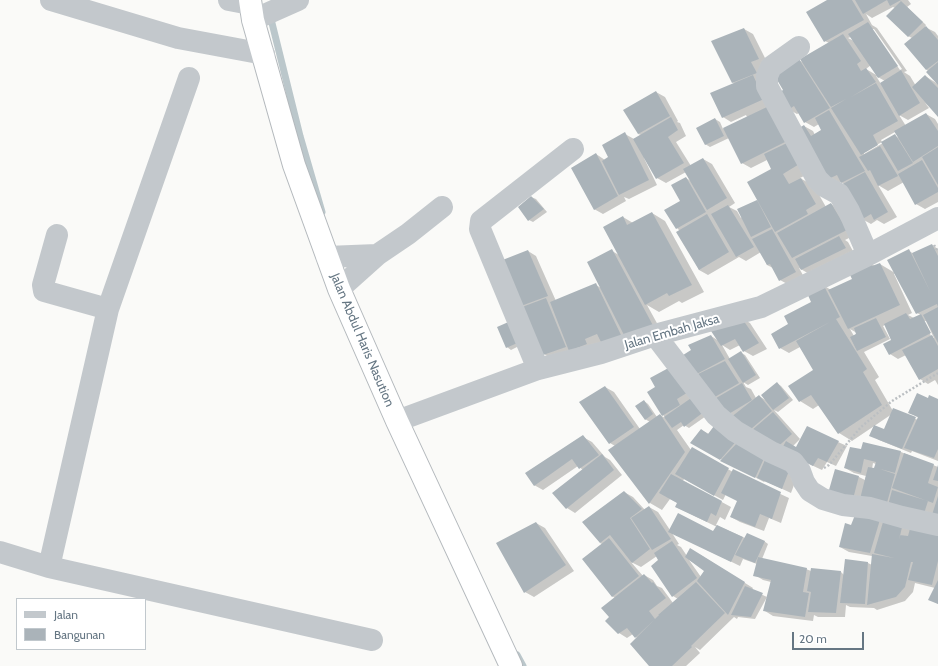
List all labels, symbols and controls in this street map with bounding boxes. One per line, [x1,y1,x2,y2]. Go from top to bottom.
street label: Jalan Abdul Haris Nasution [327,271,397,409]
street label: Jalan Embah Jaksa [623,311,721,353]
legend [16,598,146,650]
text: Jalan [54,607,78,622]
scale bar [794,624,866,650]
text: Bangunan [54,627,105,642]
text: 20 m [799,631,827,646]

